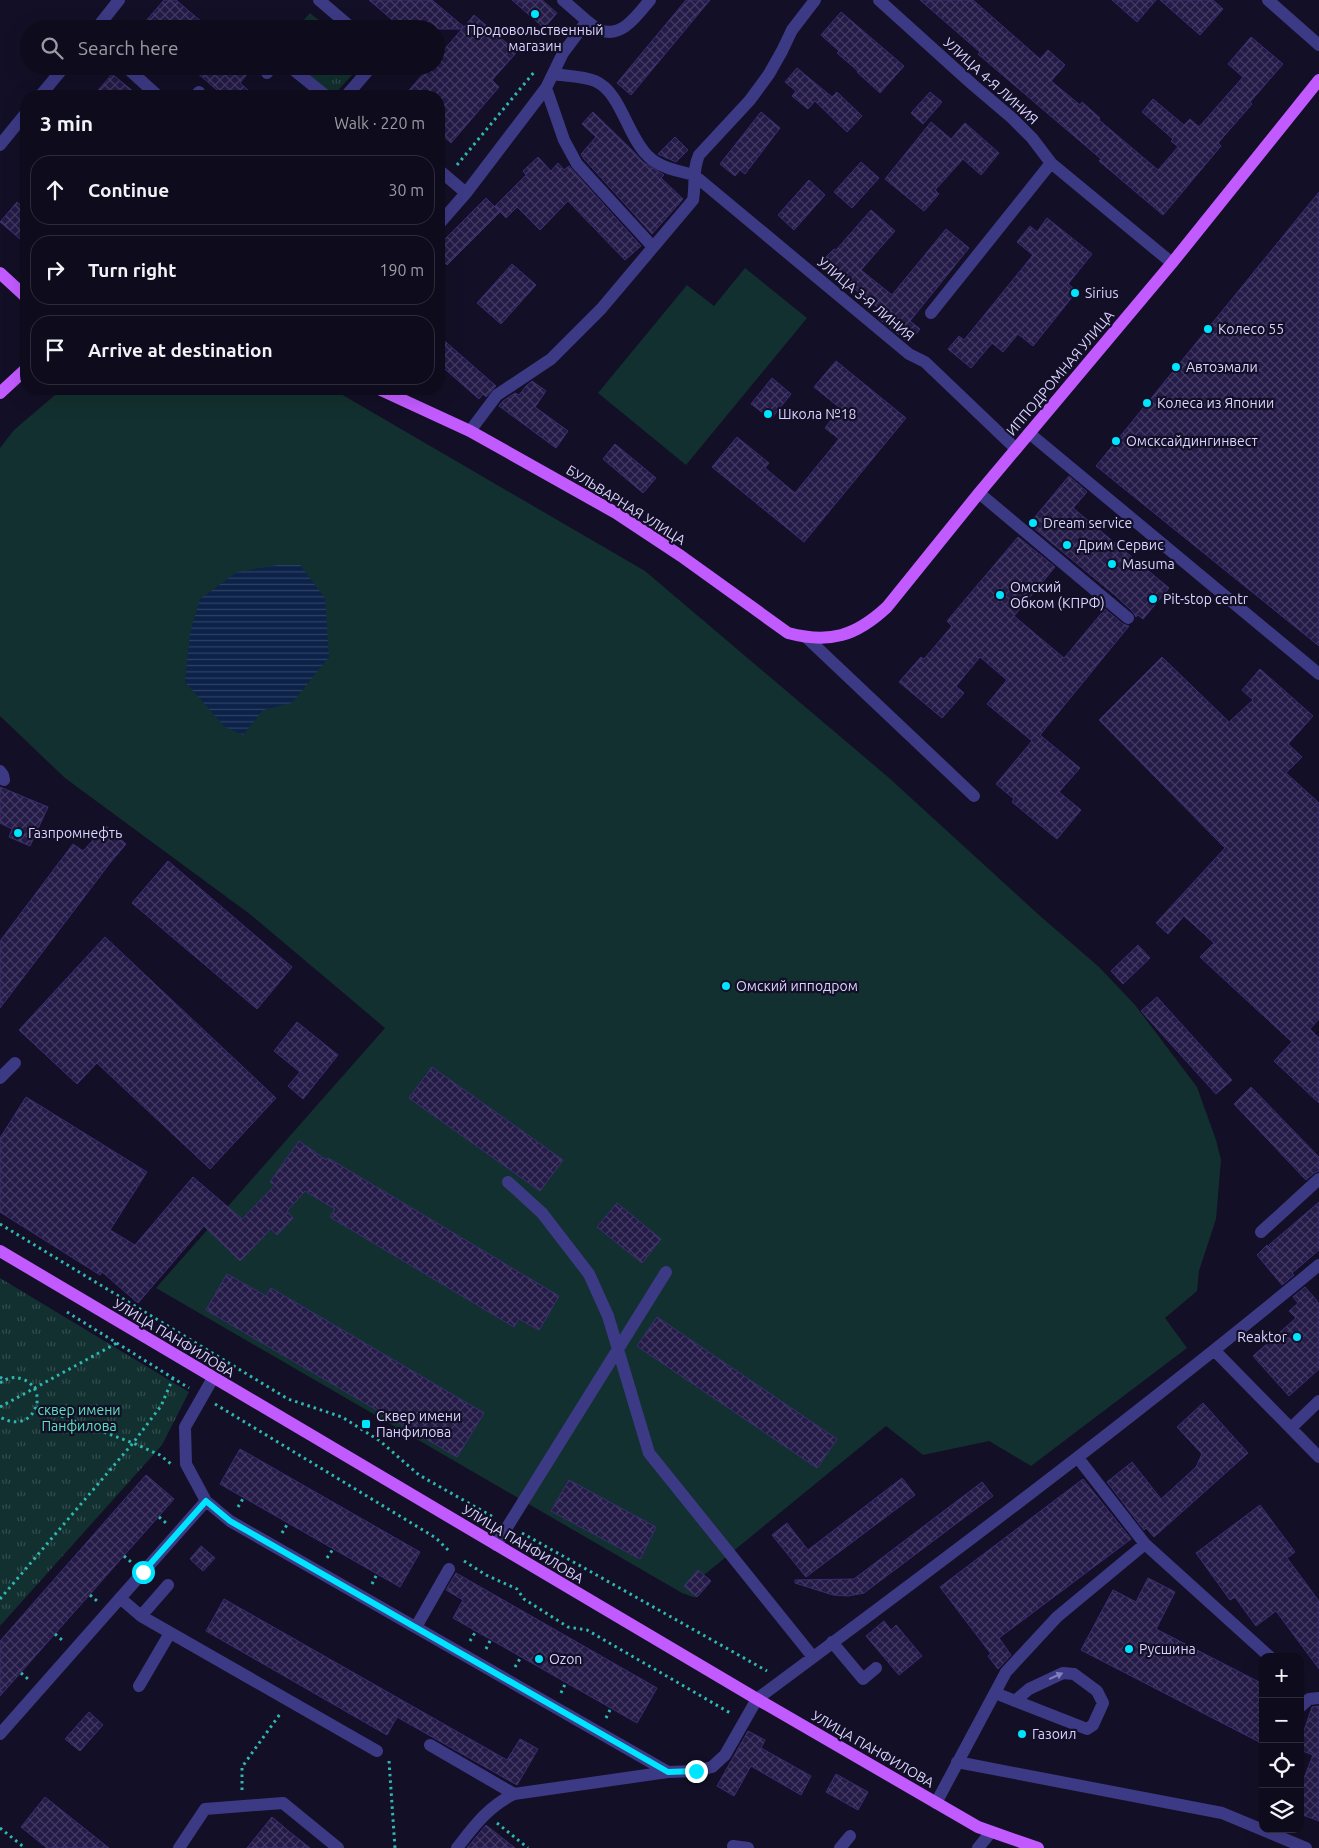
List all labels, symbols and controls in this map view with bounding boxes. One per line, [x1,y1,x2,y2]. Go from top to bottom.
marker: Продовольственный магазин [529,8,541,20]
search box [20,20,445,75]
place label: Продовольственный магазин [466,22,604,54]
icon: search [38,34,66,62]
street label: УЛИЦА 4-Я ЛИНИЯ [941,34,1041,128]
text: Search here [78,37,178,59]
text: 3 min [40,111,93,135]
text: Walk · 220 m [334,114,425,132]
icon: ahead [41,176,69,204]
text: Continue [88,179,169,201]
text: 30 m [388,181,424,199]
street label: УЛИЦА 3-Я ЛИНИЯ [814,254,918,344]
icon: right [41,256,69,284]
text: Turn right [88,259,176,281]
text: 190 m [379,261,424,279]
place label: Sirius [1085,285,1119,301]
marker: Sirius [1069,287,1081,299]
street label: ИППОДРОМНАЯ УЛИЦА [1003,307,1117,439]
place label: Колесо 55 [1218,321,1284,337]
marker: Колесо 55 [1202,323,1214,335]
icon: arrive [41,336,69,364]
text: Arrive at destination [88,339,273,361]
place label: Автоэмали [1186,359,1258,375]
marker: Автоэмали [1170,361,1182,373]
place label: Колеса из Японии [1157,395,1274,411]
marker: Колеса из Японии [1141,397,1153,409]
place label: Школа №18 [778,406,857,422]
marker: Школа №18 [762,408,774,420]
place label: Омсксайдингинвест [1126,433,1258,449]
marker: Омсксайдингинвест [1110,435,1122,447]
street label: БУЛЬВАРНАЯ УЛИЦА [564,462,688,548]
place label: Dream service [1043,515,1132,531]
marker: Dream service [1027,517,1039,529]
place label: Дрим Сервис [1077,537,1164,553]
marker: Дрим Сервис [1061,539,1073,551]
place label: Masuma [1122,556,1175,572]
marker: Masuma [1106,558,1118,570]
place label: Омский Обком (КПРФ) [1010,579,1105,611]
marker: Омский Обком (КПРФ) [994,589,1006,601]
place label: Pit-stop centr [1163,591,1249,607]
marker: Pit-stop centr [1147,593,1159,605]
place label: Газпромнефть [28,825,122,841]
marker: Газпромнефть [12,827,24,839]
place label: Омский ипподром [736,978,858,994]
marker: Омский ипподром [720,980,732,992]
street label: УЛИЦА ПАНФИЛОВА [111,1295,237,1381]
place label: Reaktor [1237,1329,1288,1345]
marker: Reaktor [1291,1331,1303,1343]
park label: сквер имени Панфилова [37,1402,121,1434]
place label: Сквер имени Панфилова [376,1408,461,1440]
marker: Сквер имени Панфилова [360,1418,372,1430]
street label: УЛИЦА ПАНФИЛОВА [460,1501,586,1587]
route start [132,1561,155,1584]
place label: Русшина [1139,1641,1196,1657]
marker: Русшина [1123,1643,1135,1655]
place label: Ozon [549,1651,582,1667]
marker: Ozon [533,1653,545,1665]
map controls [1259,1653,1304,1833]
button: + [1259,1653,1304,1698]
one-way arrow [1049,1672,1063,1680]
button: − [1259,1698,1304,1743]
street label: УЛИЦА ПАНФИЛОВА [809,1707,937,1791]
place label: Газоил [1032,1726,1076,1742]
marker: Газоил [1016,1728,1028,1740]
button: locate [1259,1743,1304,1788]
route end [685,1760,708,1783]
button: layers [1259,1788,1304,1833]

